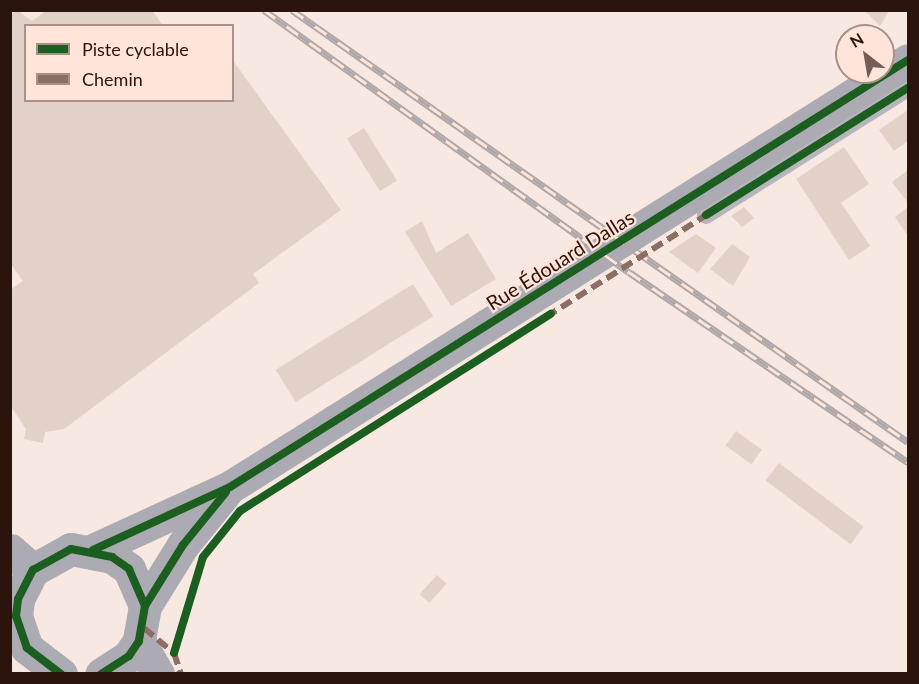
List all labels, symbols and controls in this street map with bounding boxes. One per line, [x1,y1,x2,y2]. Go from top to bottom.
legend [24,24,234,102]
north arrow [835,24,895,84]
text: N [846,29,867,51]
text: Piste cyclable [82,38,189,60]
text: Chemin [82,68,143,90]
street label: Rue Édouard Dallas [482,205,638,315]

